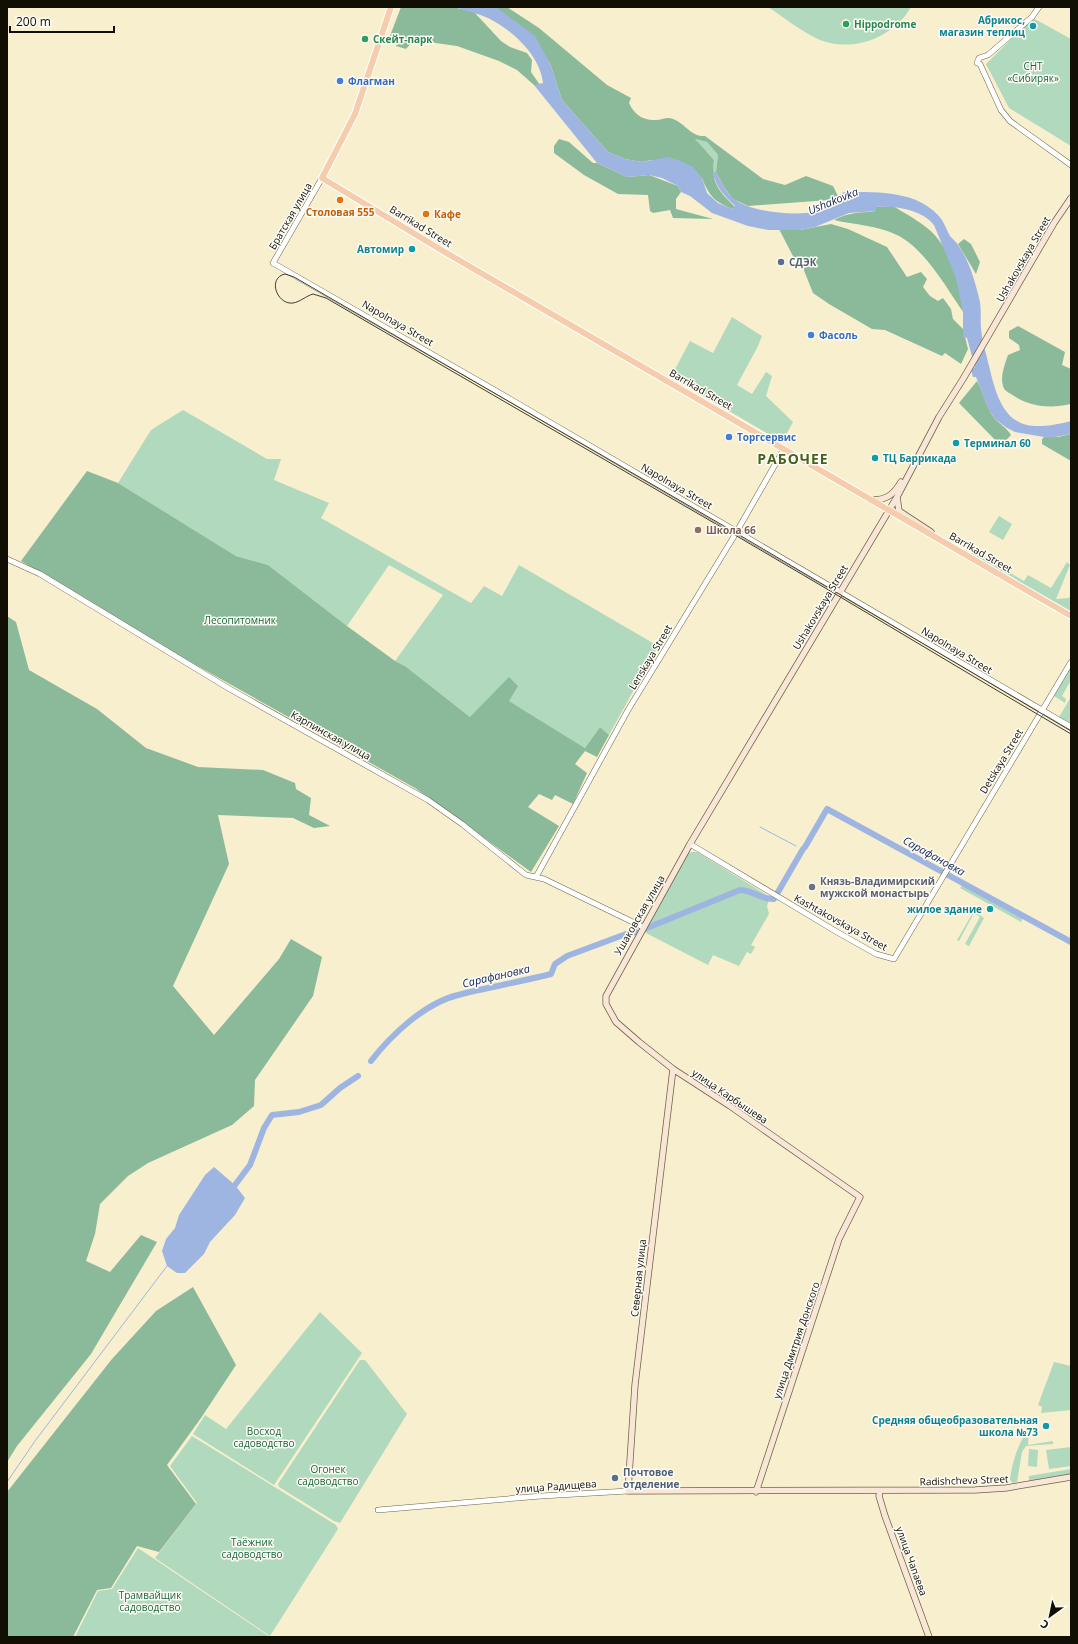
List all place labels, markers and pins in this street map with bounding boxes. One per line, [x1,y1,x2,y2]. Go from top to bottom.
place label: Абрикос, магазин теплиц [939,13,1025,39]
place label: Hippodrome [854,17,916,31]
marker: Hippodrome [841,19,851,29]
marker: Абрикос, магазин теплиц [1028,21,1038,31]
place label: Скейт-парк [373,32,433,46]
marker: Скейт-парк [360,34,370,44]
place label: Флагман [348,74,395,88]
marker: Флагман [335,76,345,86]
marker: Столовая 555 [335,195,345,205]
place label: Столовая 555 [306,205,375,219]
place label: Кафе [434,207,461,221]
marker: Кафе [421,209,431,219]
place label: Автомир [357,242,404,256]
marker: Автомир [407,244,417,254]
place label: СДЭК [789,255,817,269]
marker: СДЭК [776,257,786,267]
place label: Фасоль [819,328,858,342]
marker: Фасоль [806,330,816,340]
place label: Торгсервис [737,430,796,444]
marker: Торгсервис [724,432,734,442]
place label: Терминал 60 [964,436,1031,450]
marker: Терминал 60 [951,438,961,448]
place label: ТЦ Баррикада [883,451,956,465]
marker: ТЦ Баррикада [870,453,880,463]
place label: Школа 66 [706,523,756,537]
marker: Школа 66 [693,525,703,535]
place label: Князь-Владимирский мужской монастырь [820,874,935,900]
marker: Князь-Владимирский мужской монастырь [807,882,817,892]
place label: жилое здание [907,902,982,916]
marker: жилое здание [985,904,995,914]
place label: Средняя общеобразовательная школа №73 [872,1413,1038,1439]
marker: Средняя общеобразовательная школа №73 [1041,1421,1051,1431]
place label: Почтовое отделение [623,1465,679,1491]
marker: Почтовое отделение [610,1473,620,1483]

